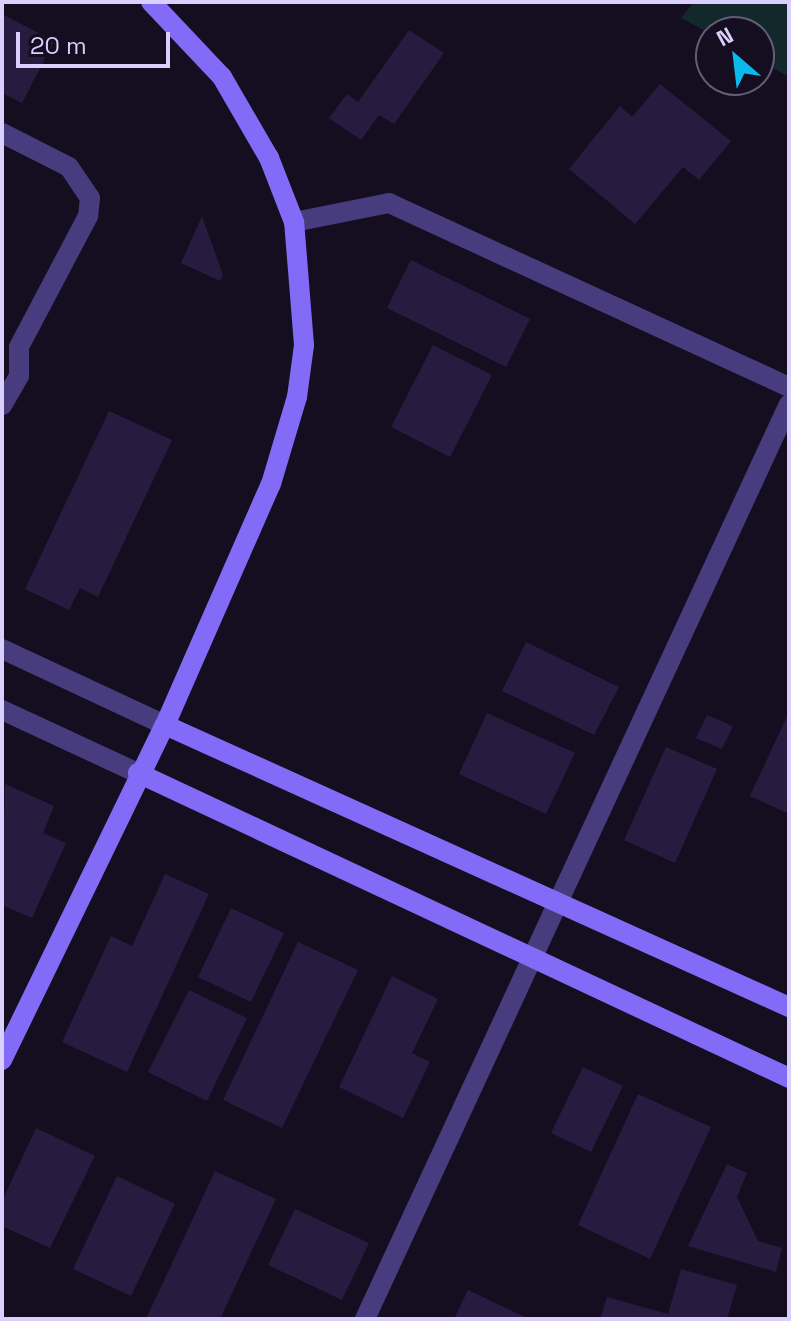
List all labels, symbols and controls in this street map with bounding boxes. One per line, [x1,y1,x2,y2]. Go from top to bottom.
scale bar [20,16,174,66]
north arrow [695,16,775,96]
text: N [712,21,738,52]
text: 20 m [30,30,87,61]

